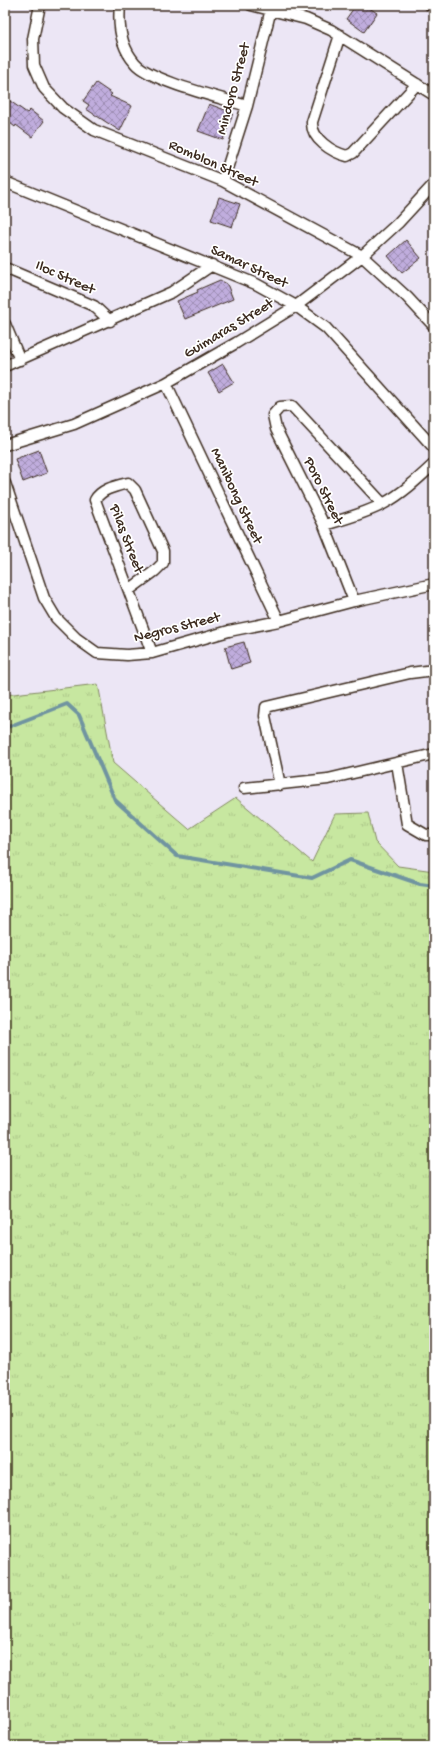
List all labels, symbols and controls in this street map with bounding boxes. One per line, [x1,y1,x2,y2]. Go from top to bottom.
street label: Mindoro Street [213,39,255,137]
street label: Romblon Street [165,136,262,193]
street label: Samar Street [208,241,292,294]
street label: Iloc Street [32,257,99,300]
street label: Guimaras Street [181,294,279,363]
street label: Manibong Street [206,445,267,549]
street label: Poro Street [299,453,348,529]
street label: Pilas Street [104,501,148,578]
street label: Negros Street [132,608,224,647]

